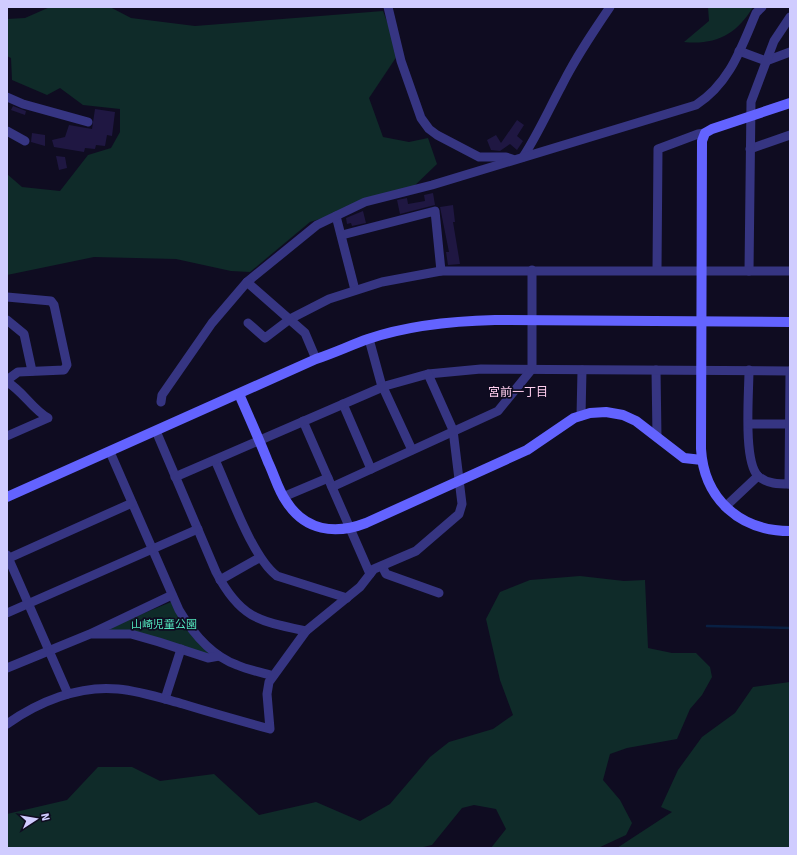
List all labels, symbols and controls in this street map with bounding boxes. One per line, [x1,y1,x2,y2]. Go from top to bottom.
district label: 宮前一丁目 [488,385,548,400]
park label: 山崎児童公園 [131,618,197,631]
north arrow [16,799,56,839]
text: N [38,812,52,822]

